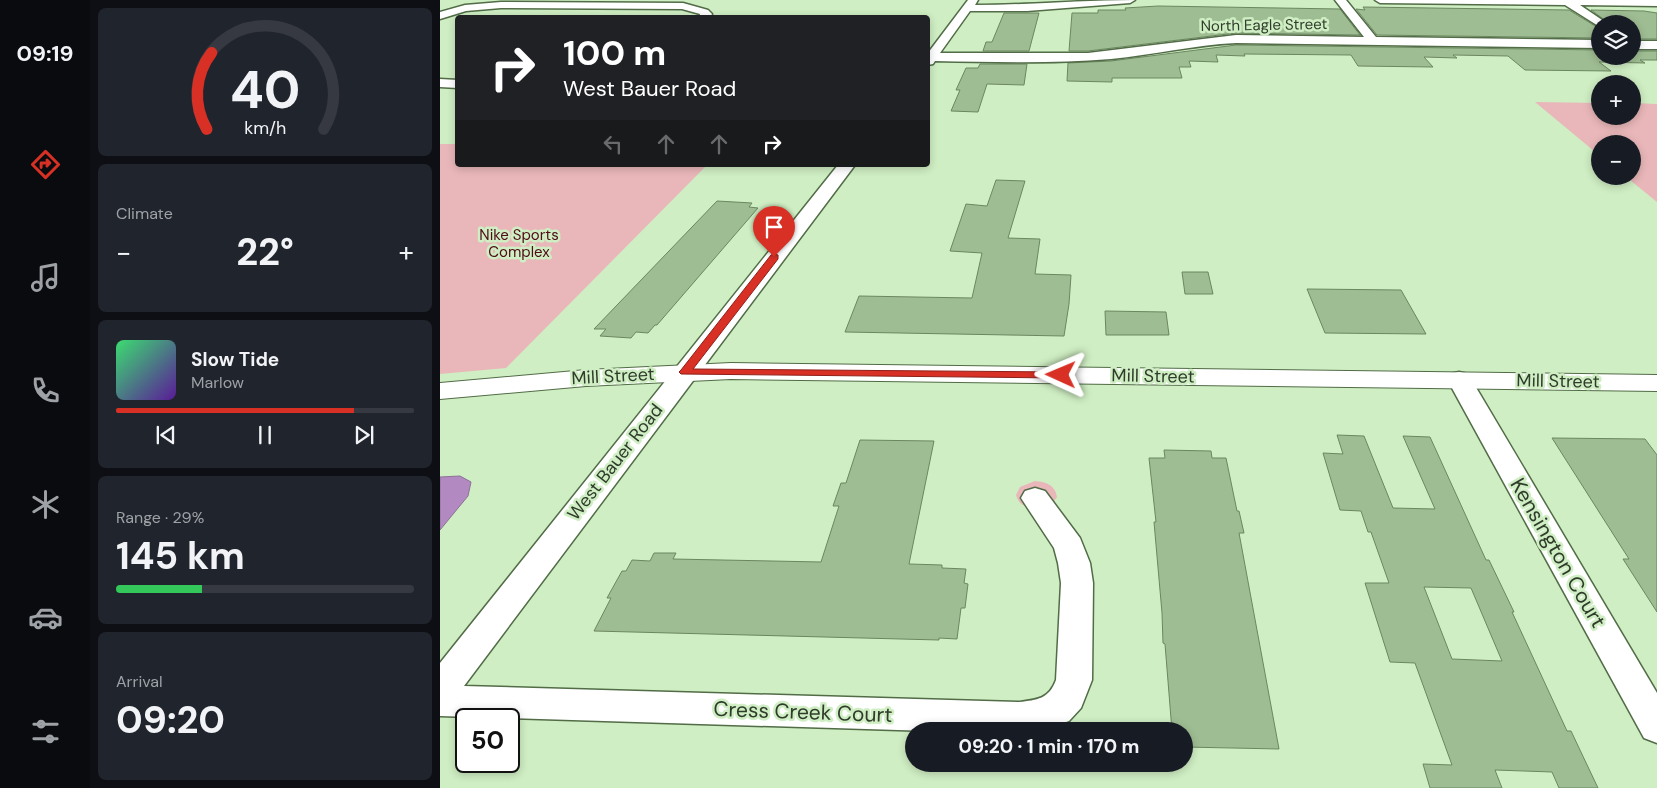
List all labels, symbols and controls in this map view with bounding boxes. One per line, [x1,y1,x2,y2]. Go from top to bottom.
street label: North Eagle Street [1200,14,1328,36]
map controls [1591,15,1641,185]
button: layers [1591,15,1641,65]
text: 100 m [563,30,666,76]
icon: right [480,35,545,100]
text: 09:19 [16,39,74,68]
text: 40 [230,56,300,124]
text: West Bauer Road [563,74,736,103]
button: + [1591,75,1641,125]
text: km/h [244,116,286,140]
icon: left [599,130,627,158]
icon: ahead [652,130,680,158]
icon: ahead [705,130,733,158]
icon: right [758,130,786,158]
button: − [1591,135,1641,185]
icon: directions [28,147,63,182]
text: Climate [116,203,173,224]
pin [753,206,795,257]
icon: arrive [760,213,788,241]
park label: Nike Sports Complex [479,225,559,262]
text: 22° [236,227,294,277]
text: − [116,234,131,271]
text: + [399,234,414,271]
icon: music [28,260,63,295]
text: Slow Tide [191,347,279,372]
position arrow [1034,348,1086,400]
street label: Mill Street [571,362,655,390]
street label: Mill Street [1111,363,1195,389]
street label: Mill Street [1516,368,1600,394]
text: Marlow [191,372,244,393]
icon: phone [28,373,63,408]
street label: West Bauer Road [562,399,668,525]
icon: previous [152,421,180,449]
icon: pause [251,421,279,449]
icon: next [350,421,378,449]
street label: Kensington Court [1504,473,1612,633]
icon: climate [28,487,63,522]
text: Range · 29% [116,507,204,528]
text: 145 km [116,531,245,581]
icon: car [28,600,63,635]
text: Arrival [116,671,163,692]
text: 09:20 [116,695,225,745]
street label: Cress Creek Court [713,695,893,729]
speed limit sign: 50 [455,708,520,773]
icon: filters [28,714,63,749]
text: 09:20 · 1 min · 170 m [959,734,1139,759]

